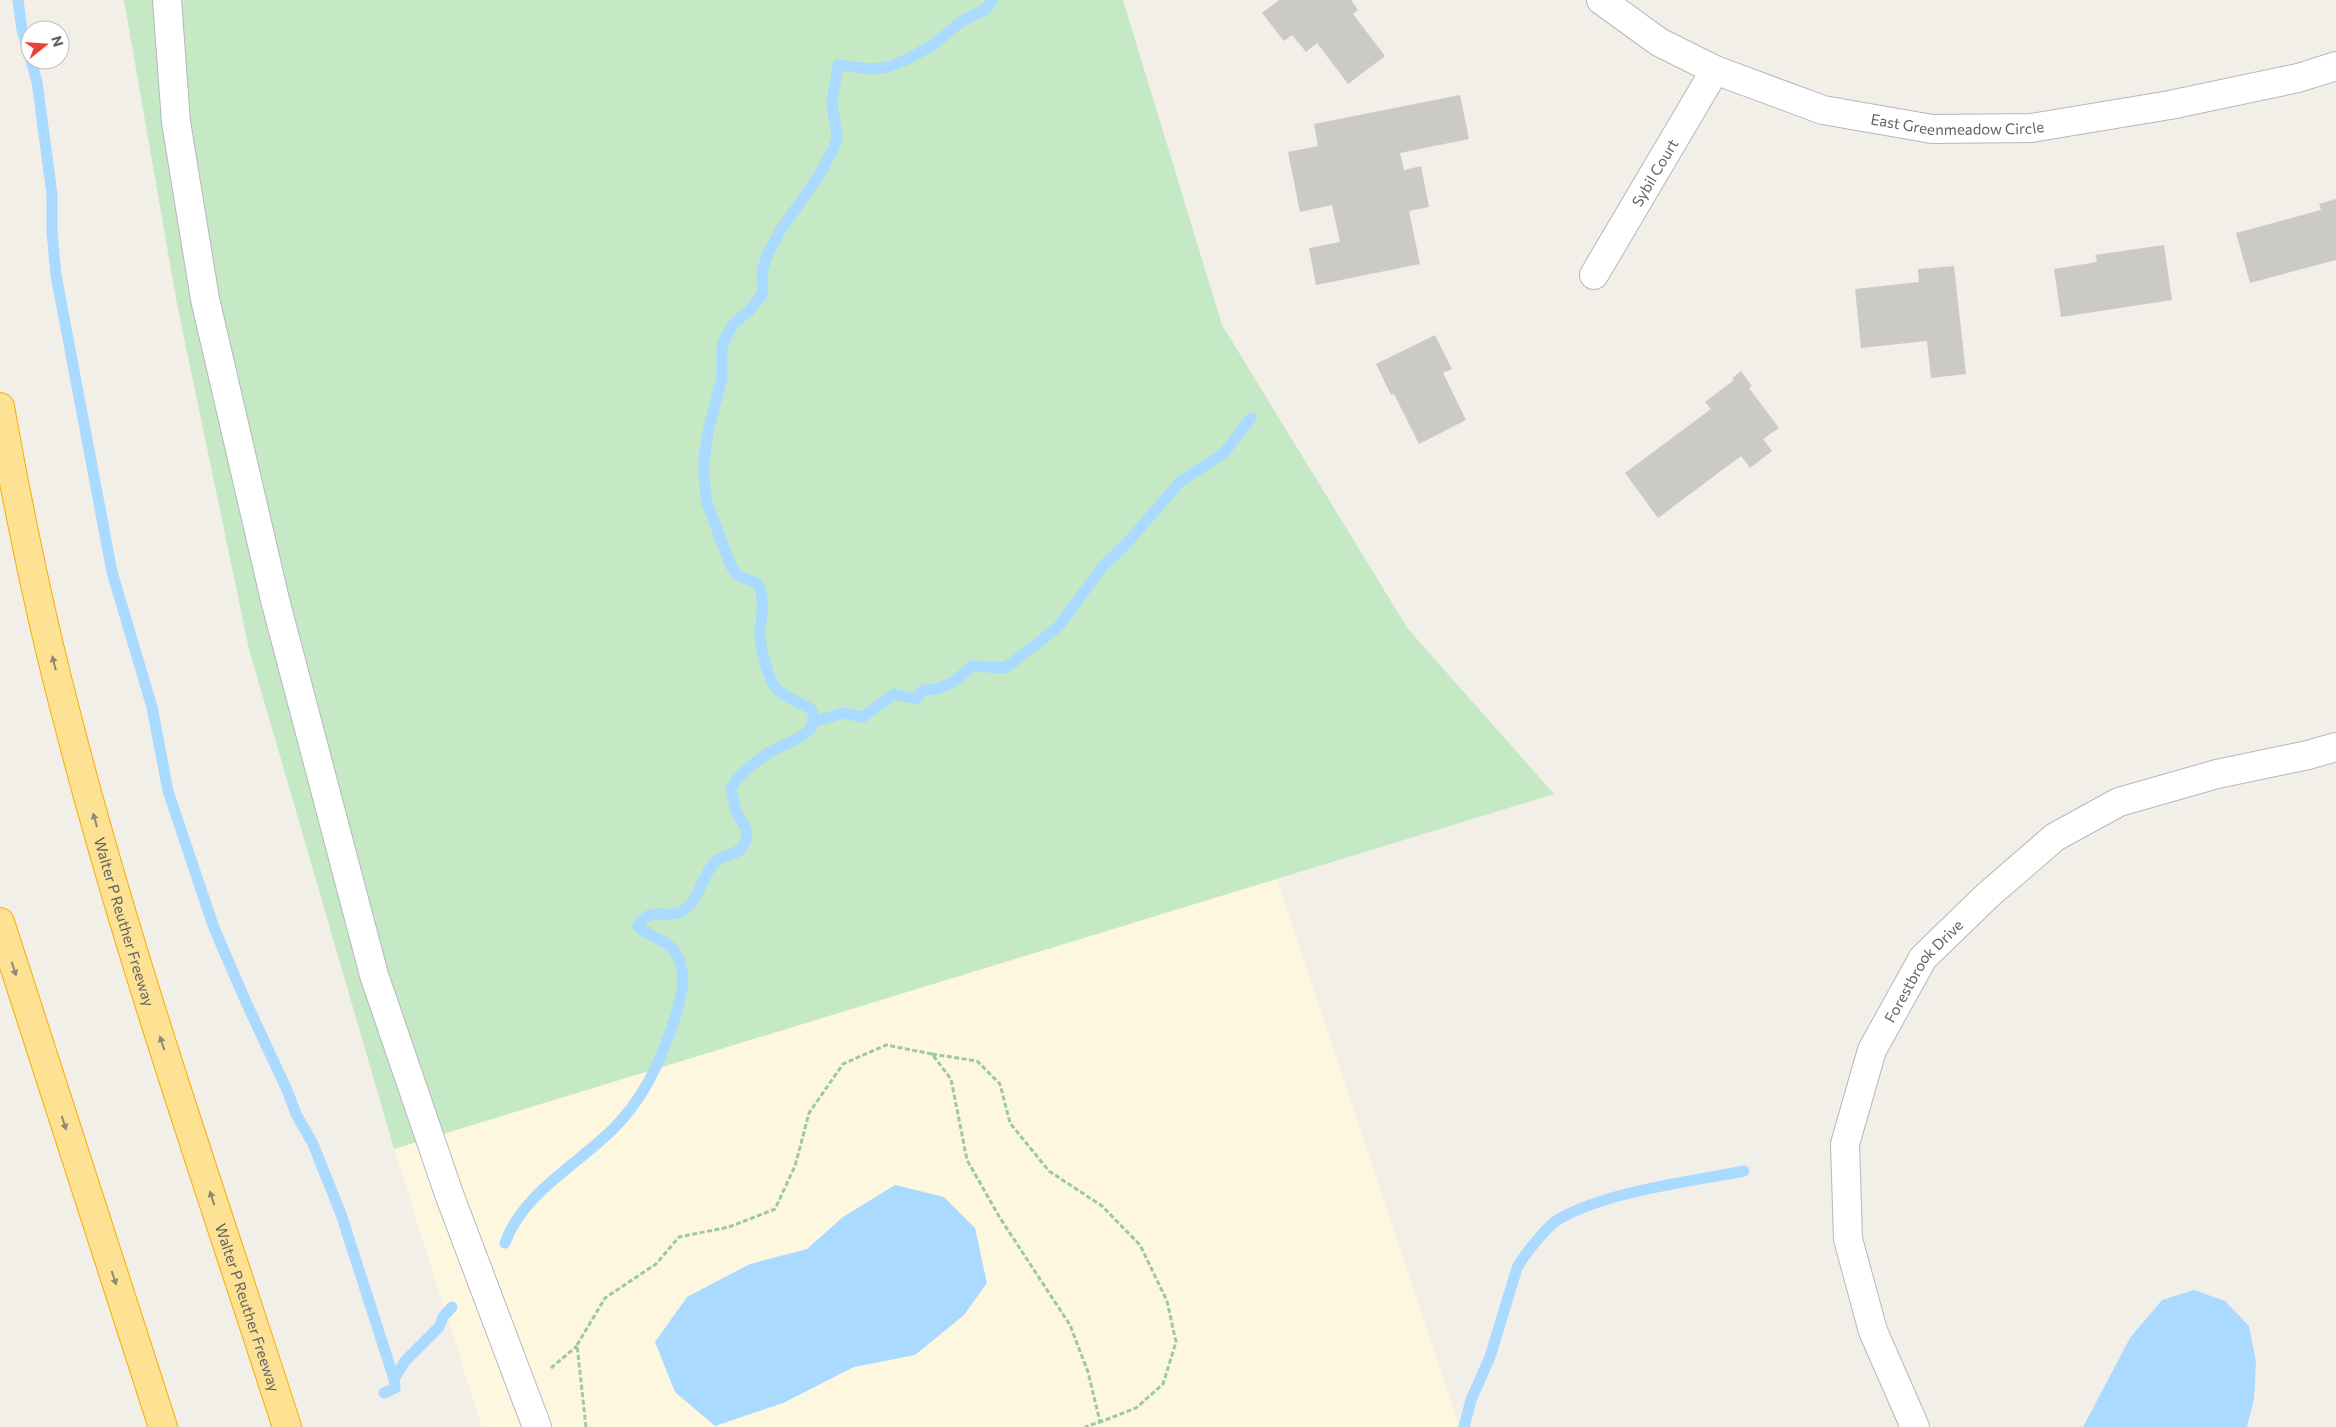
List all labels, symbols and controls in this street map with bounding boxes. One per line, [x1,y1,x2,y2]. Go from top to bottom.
north arrow [20,20,70,70]
text: N [48,34,68,49]
street label: East Greenmeadow Circle [1869,109,2045,138]
street label: Sybil Court [1628,135,1681,210]
one-way arrow [50,656,58,671]
one-way arrow [91,813,99,828]
street label: Walter P Reuther Freeway [91,835,159,1009]
street label: Forestbrook Drive [1880,916,1966,1025]
one-way arrow [10,962,18,977]
one-way arrow [158,1036,165,1051]
one-way arrow [60,1116,68,1131]
one-way arrow [208,1190,216,1205]
street label: Walter P Reuther Freeway [212,1221,284,1394]
one-way arrow [111,1271,119,1286]

